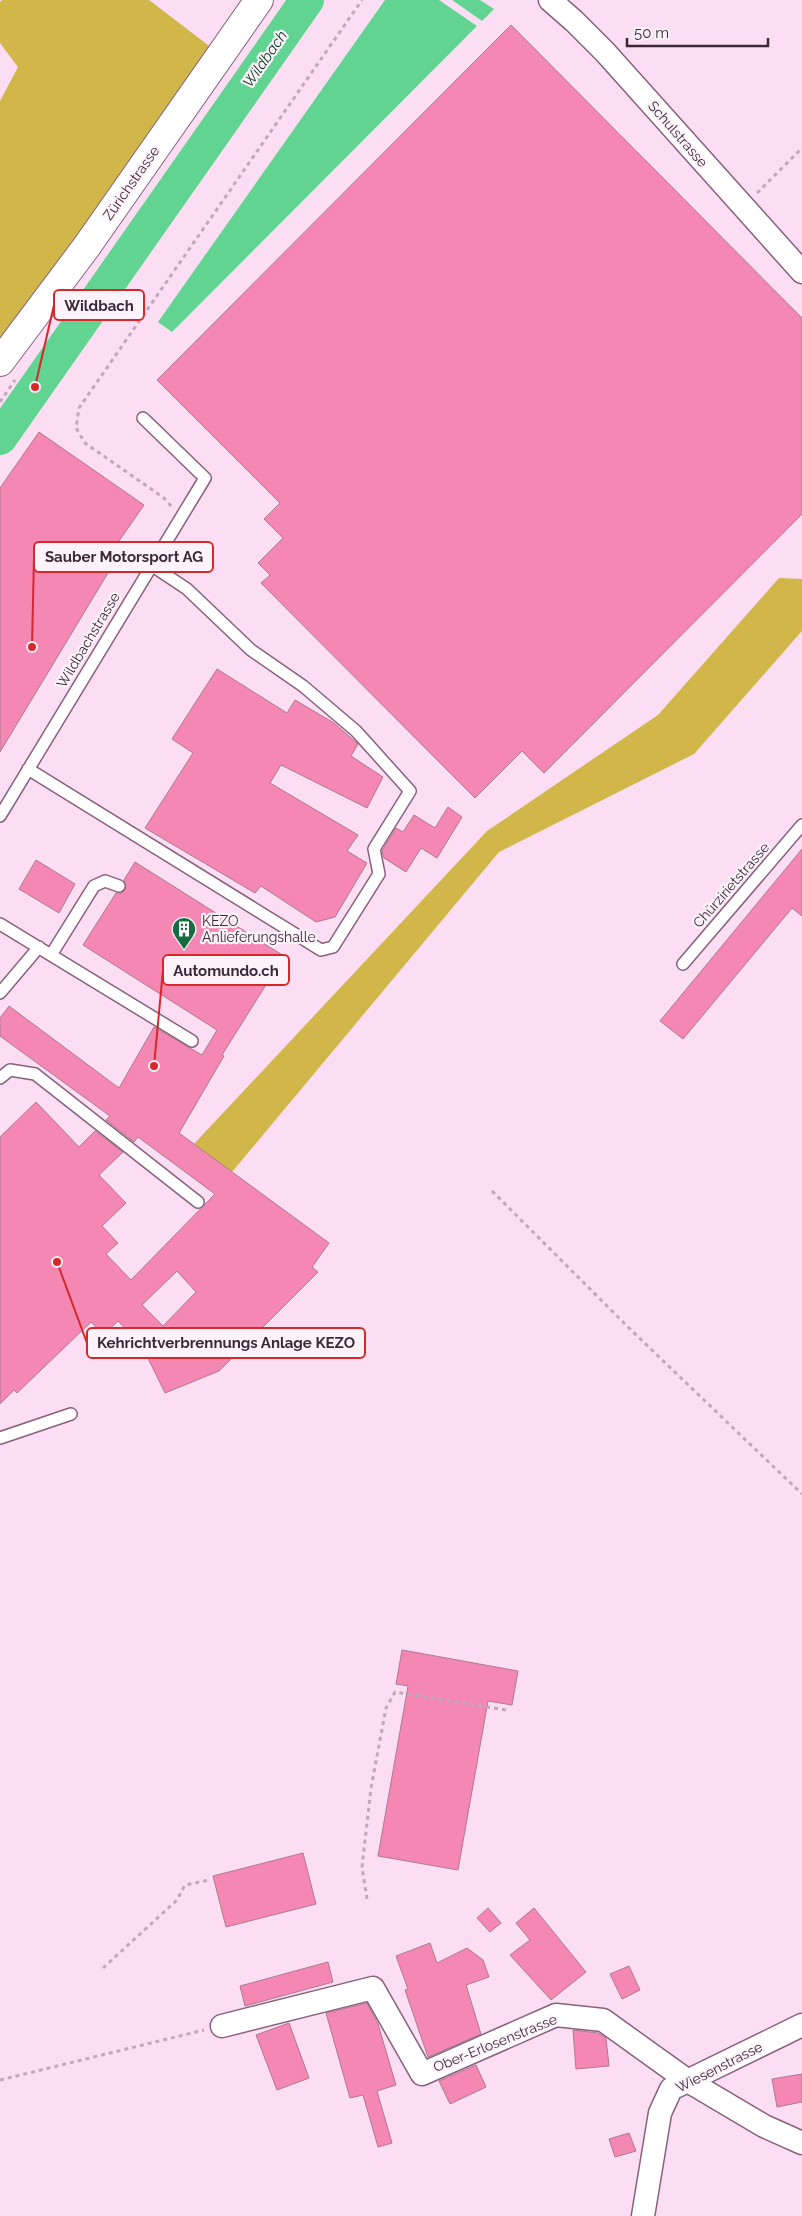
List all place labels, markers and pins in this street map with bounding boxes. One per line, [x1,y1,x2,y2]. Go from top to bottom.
callout: Wildbach [54,290,144,320]
callout: Sauber Motorsport AG [34,542,213,572]
place label: KEZO Anlieferungshalle [202,913,316,945]
building icon: KEZO Anlieferungshalle [171,916,197,950]
callout: Automundo.ch [163,955,289,985]
callout: Kehrichtverbrennungs Anlage KEZO [87,1328,365,1358]

